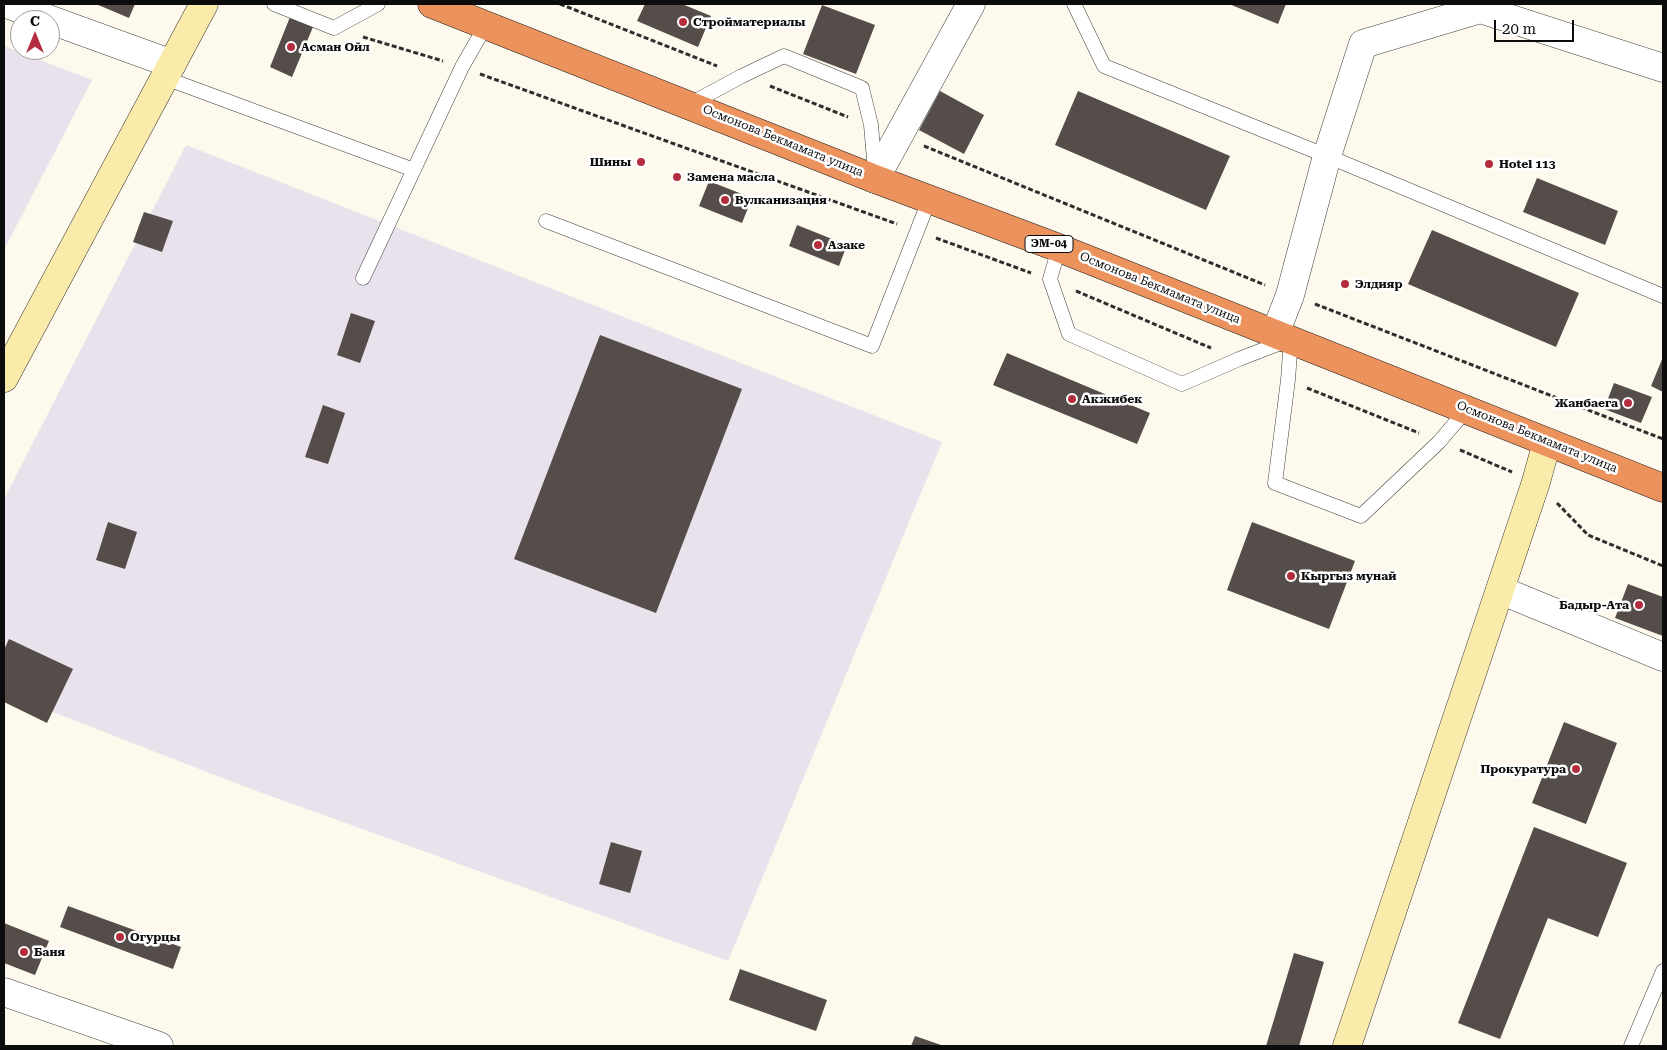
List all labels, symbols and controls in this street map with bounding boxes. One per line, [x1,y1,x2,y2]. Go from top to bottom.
north arrow [10,10,60,60]
scale bar [1497,10,1577,42]
text: С [30,13,40,29]
place label: Стройматериалы [693,15,805,29]
marker: Стройматериалы [677,16,689,28]
text: 20 m [1502,20,1536,38]
place label: Асман Ойл [301,40,370,54]
marker: Асман Ойл [285,41,297,53]
street label: Осмонова Бекмамата улица [701,102,865,180]
place label: Шины [590,155,631,169]
marker: Шины [635,156,647,168]
place label: Hotel 113 [1499,157,1555,171]
marker: Hotel 113 [1483,158,1495,170]
place label: Замена масла [687,170,775,184]
marker: Замена масла [671,171,683,183]
place label: Вулканизация [735,193,827,207]
marker: Вулканизация [719,194,731,206]
road number: ЭМ-04 [1025,235,1073,252]
place label: Азаке [828,238,865,252]
marker: Азаке [812,239,824,251]
street label: Осмонова Бекмамата улица [1078,249,1242,327]
place label: Элдияр [1355,277,1402,291]
marker: Элдияр [1339,278,1351,290]
place label: Акжибек [1082,392,1143,406]
marker: Акжибек [1066,393,1078,405]
place label: Жанбаега [1555,396,1618,410]
marker: Жанбаега [1622,397,1634,409]
street label: Осмонова Бекмамата улица [1455,398,1619,476]
place label: Кыргыз мунай [1301,569,1396,583]
marker: Кыргыз мунай [1285,570,1297,582]
place label: Бадыр-Ата [1559,598,1629,612]
marker: Бадыр-Ата [1633,599,1645,611]
place label: Прокуратура [1480,762,1566,776]
marker: Прокуратура [1570,763,1582,775]
place label: Огурцы [130,930,180,944]
marker: Огурцы [114,931,126,943]
place label: Баня [34,945,65,959]
marker: Баня [18,946,30,958]

